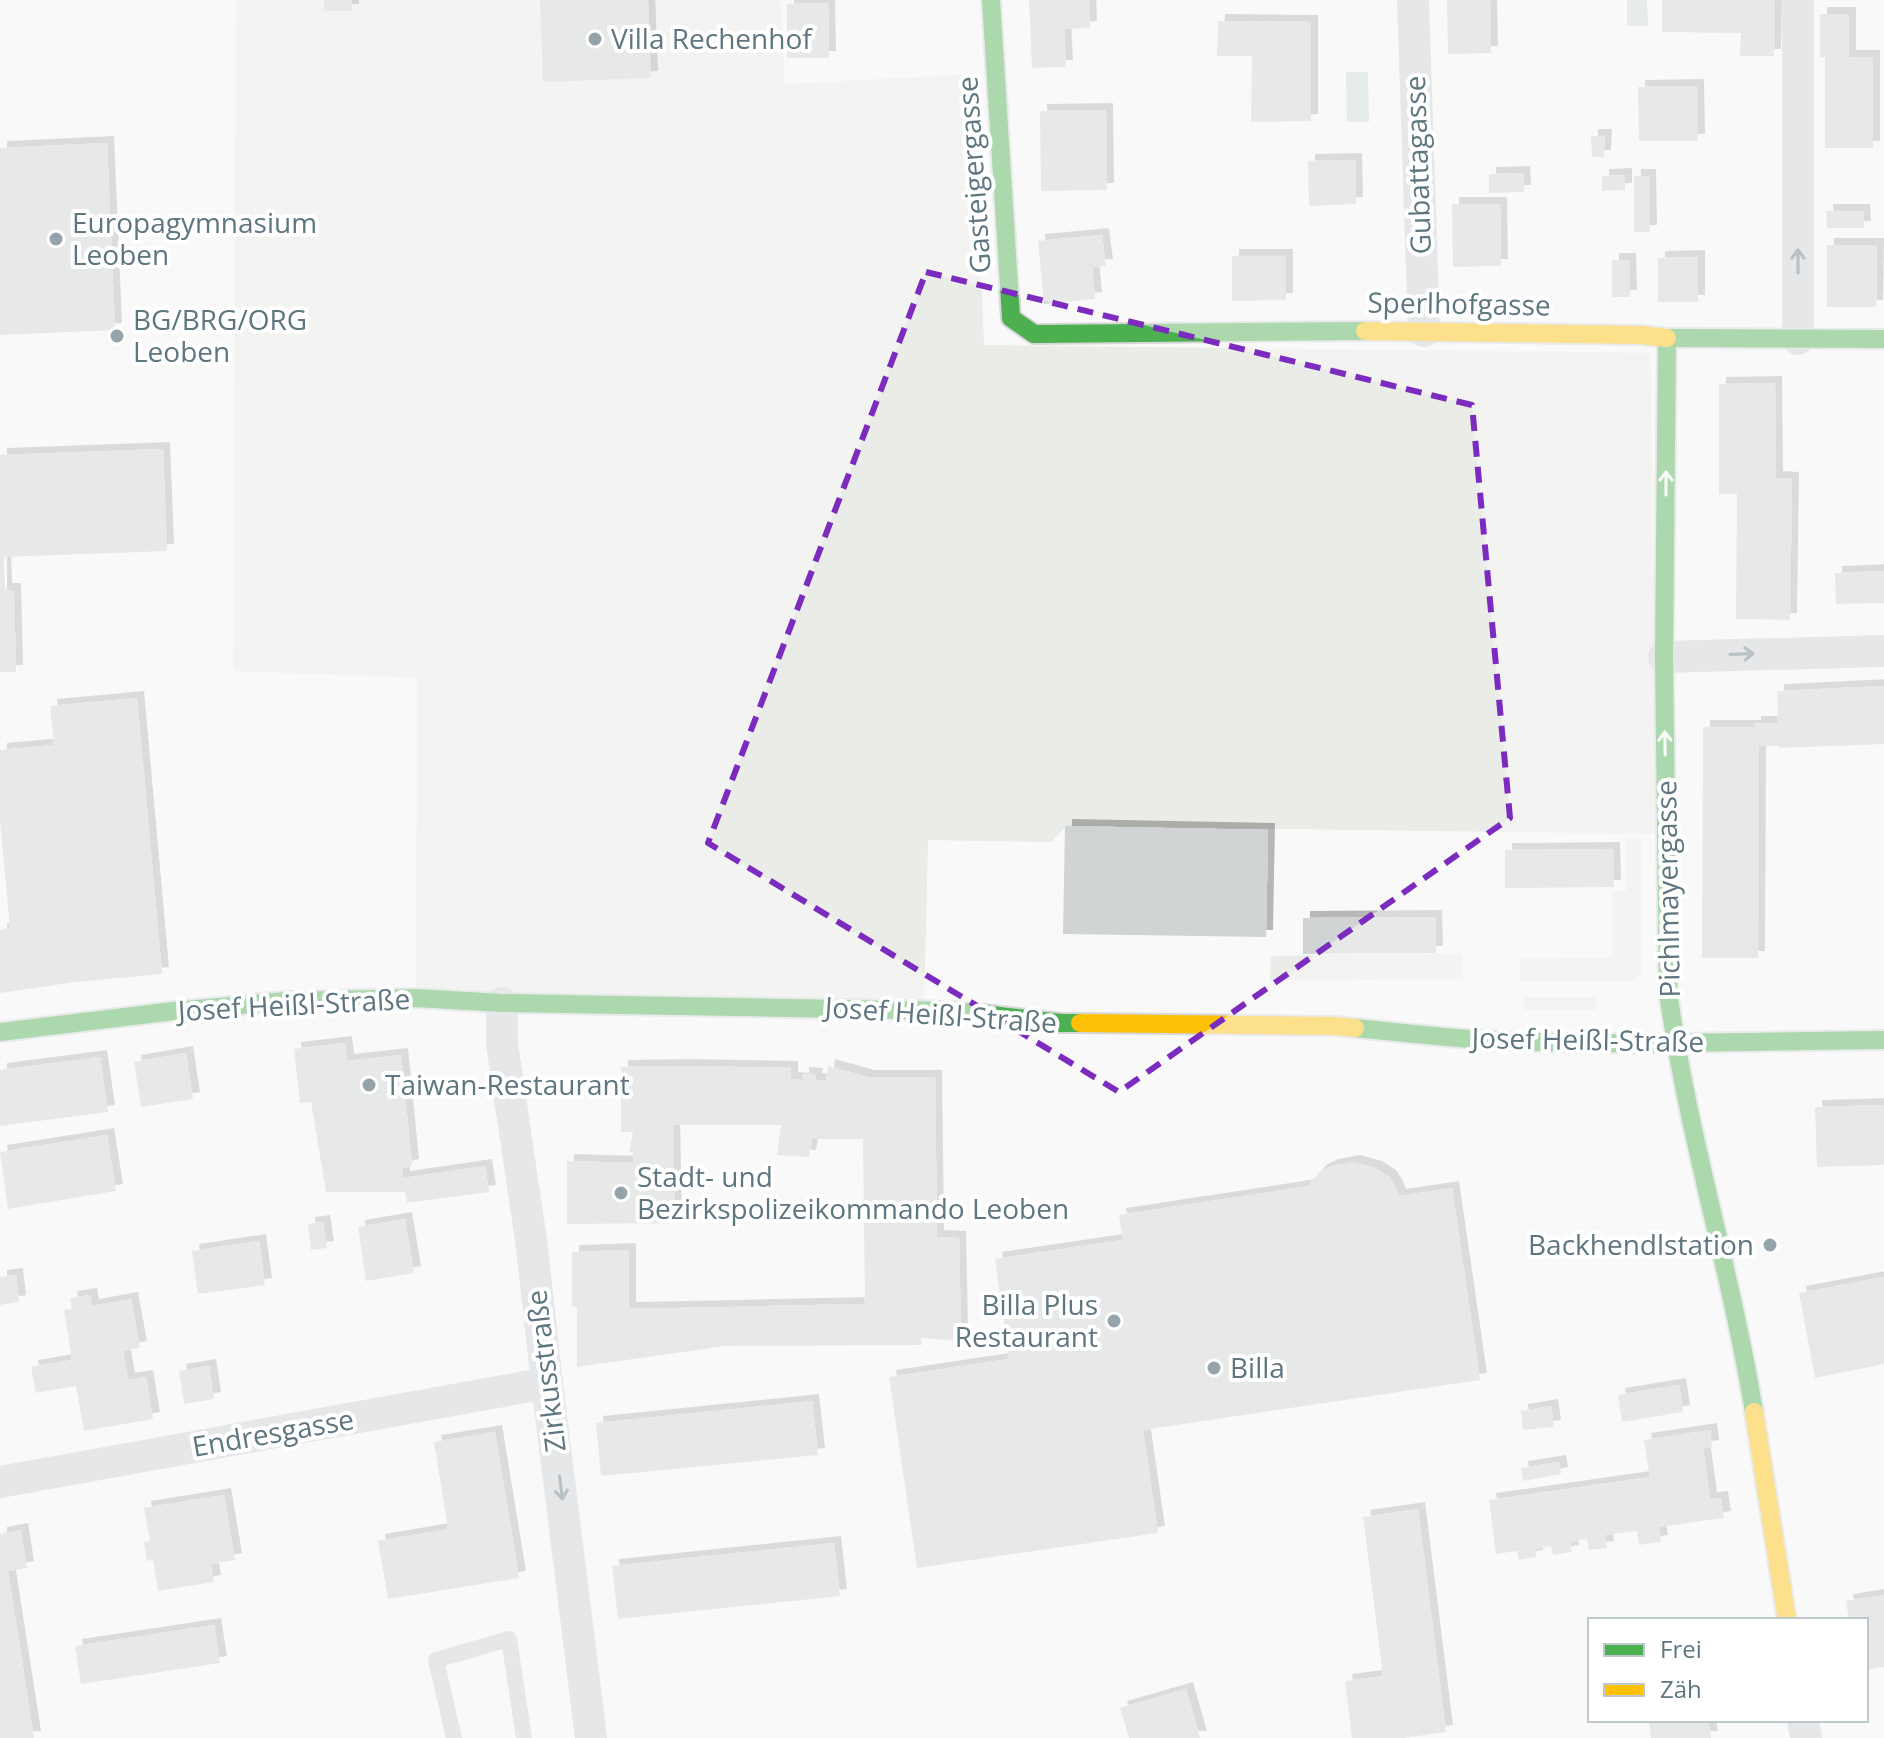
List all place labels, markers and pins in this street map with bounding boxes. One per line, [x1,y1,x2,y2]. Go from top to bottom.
place label: Villa Rechenhof [611,19,813,57]
marker: Villa Rechenhof [586,30,604,48]
place label: Europagymnasium Leoben [72,203,317,273]
marker: Europagymnasium Leoben [47,230,65,248]
place label: BG/BRG/ORG Leoben [133,300,307,370]
marker: BG/BRG/ORG Leoben [108,327,126,345]
place label: Taiwan-Restaurant [385,1065,630,1103]
marker: Taiwan-Restaurant [360,1076,378,1094]
place label: Stadt- und Bezirkspolizeikommando Leoben [637,1157,1069,1227]
marker: Stadt- und Bezirkspolizeikommando Leoben [612,1184,630,1202]
place label: Backhendlstation [1528,1225,1754,1263]
marker: Backhendlstation [1761,1236,1779,1254]
place label: Billa Plus Restaurant [955,1285,1098,1355]
marker: Billa Plus Restaurant [1105,1312,1123,1330]
place label: Billa [1230,1348,1285,1386]
marker: Billa [1205,1359,1223,1377]

